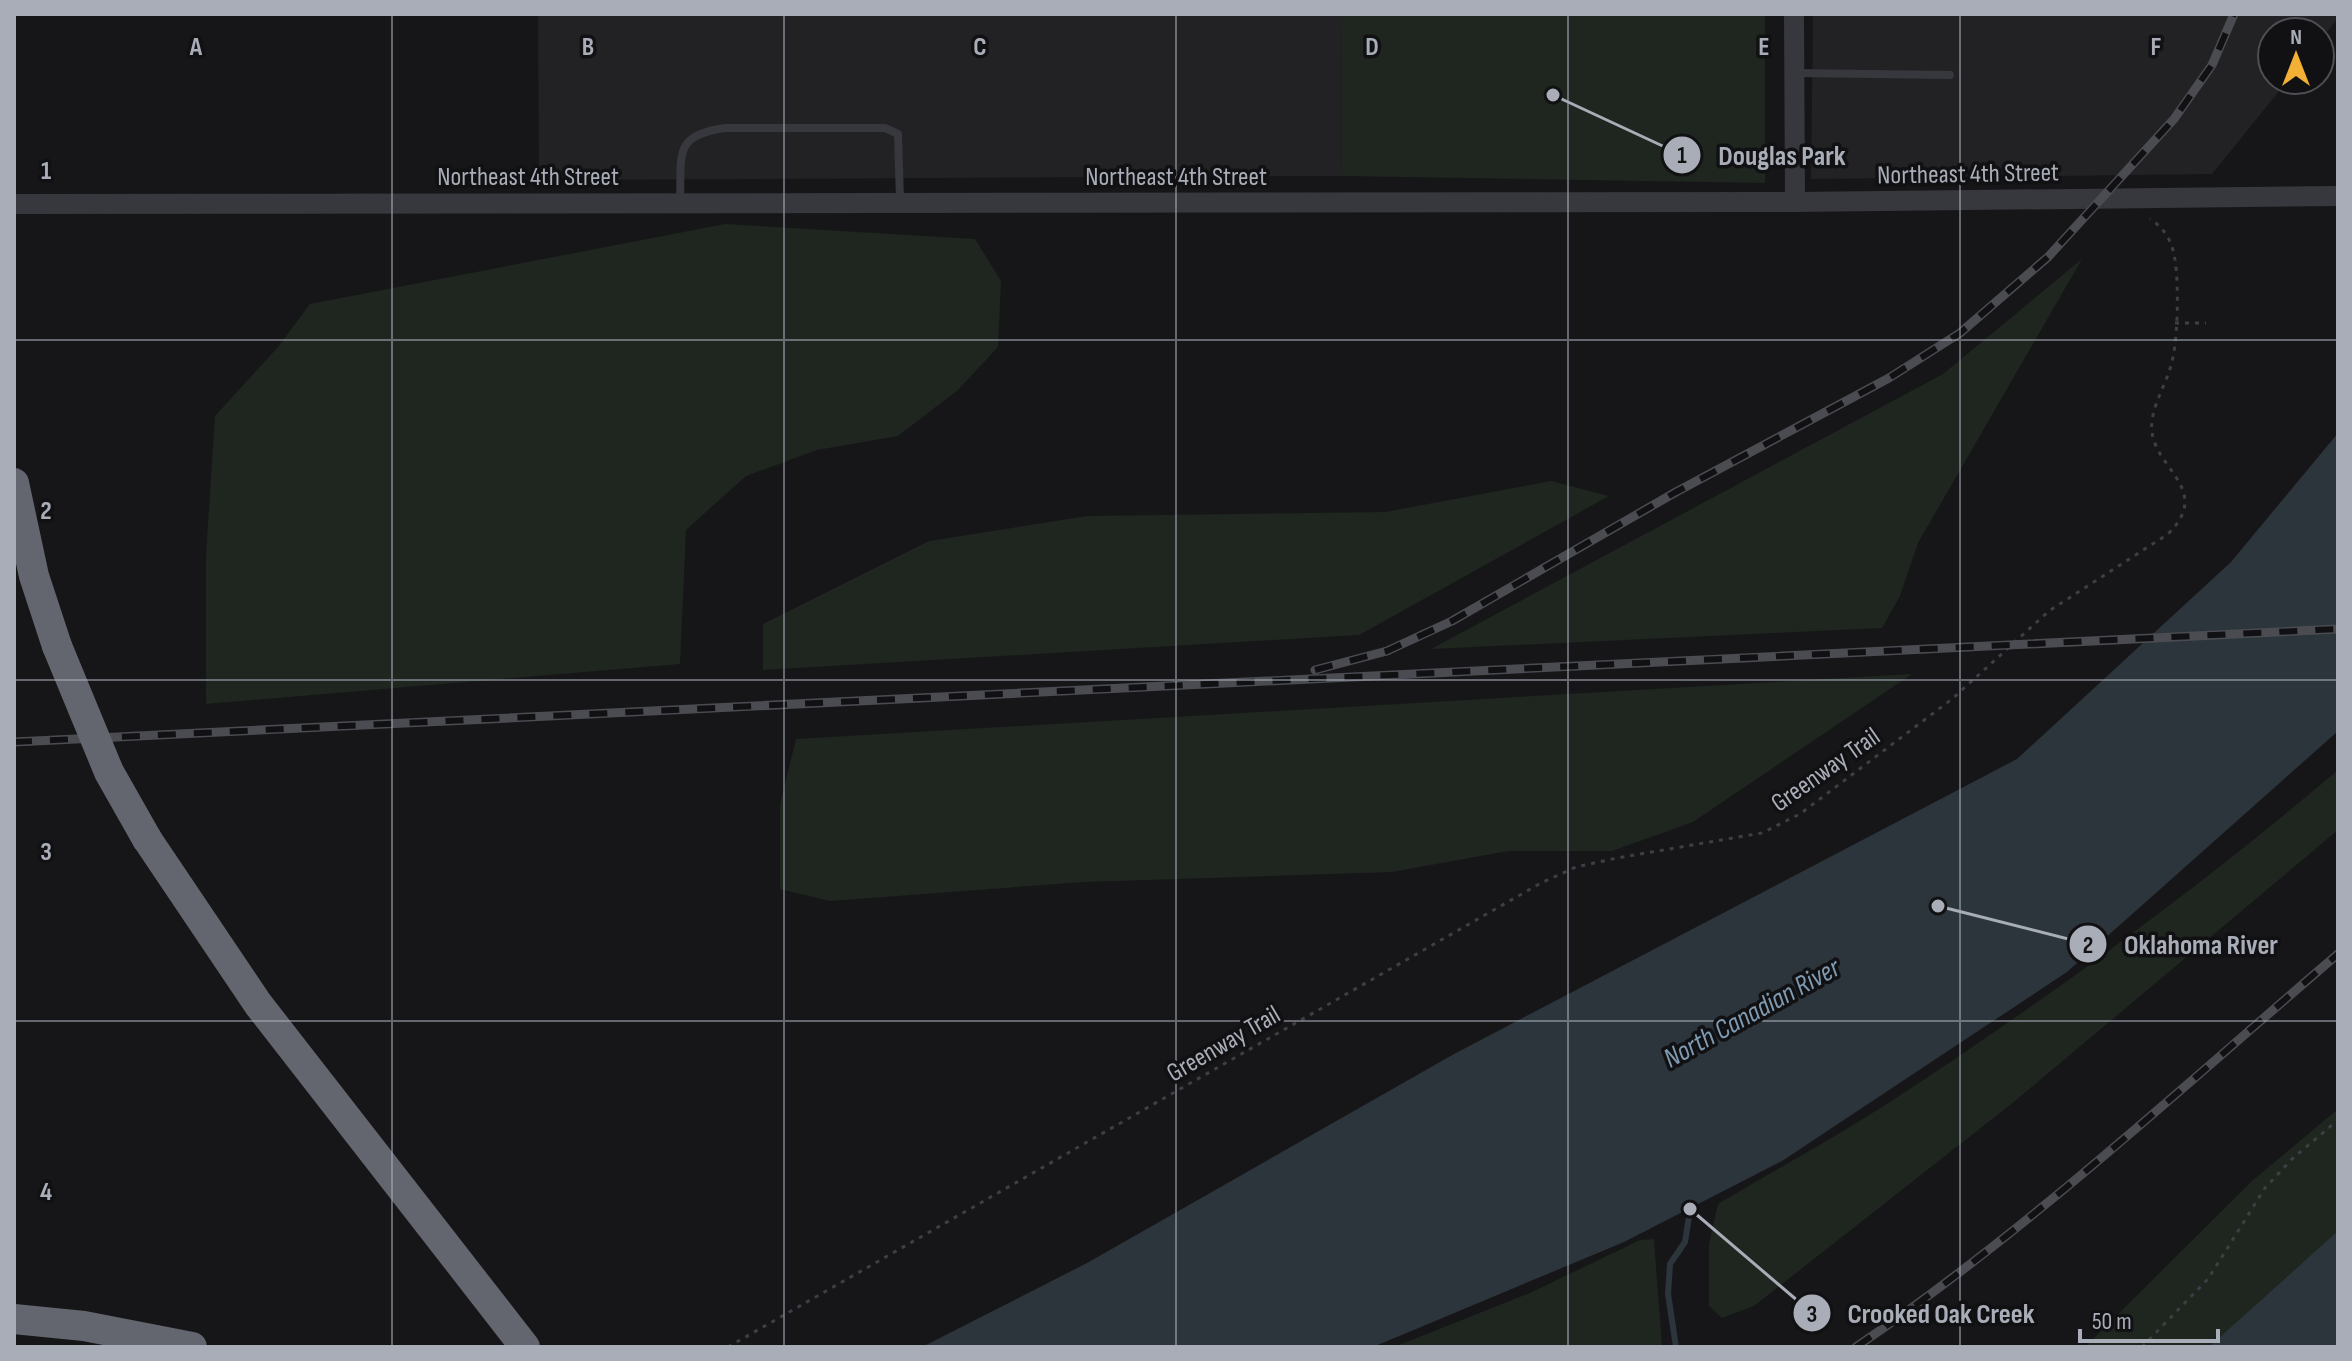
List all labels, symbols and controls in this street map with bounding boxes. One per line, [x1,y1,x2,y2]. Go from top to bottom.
north arrow [2256,16,2336,96]
text: N [2290,24,2302,51]
text: A [189,32,203,63]
text: B [582,32,594,63]
text: C [973,32,987,63]
text: D [1365,32,1379,63]
text: E [1758,32,1770,63]
text: F [2151,32,2162,63]
callout: Douglas Park [1662,129,1861,181]
text: Douglas Park [1718,140,1846,173]
text: 1 [1677,141,1687,170]
text: 1 [41,156,51,187]
street label: Northeast 4th Street [1877,157,2059,192]
street label: Northeast 4th Street [437,162,619,193]
street label: Northeast 4th Street [1085,162,1267,193]
text: 2 [40,496,52,527]
street label: Greenway Trail [1765,721,1886,819]
text: 3 [40,837,52,868]
callout: Oklahoma River [2068,918,2294,970]
text: Oklahoma River [2124,929,2278,962]
text: 2 [2083,931,2093,960]
water label: North Canadian River [1658,951,1847,1075]
street label: Greenway Trail [1162,999,1286,1089]
text: 4 [40,1177,52,1208]
callout: Crooked Oak Creek [1792,1287,2051,1339]
scale bar [2080,1293,2218,1343]
text: Crooked Oak Creek [1847,1298,2035,1331]
text: 3 [1807,1300,1817,1329]
text: 50 m [2092,1307,2132,1336]

